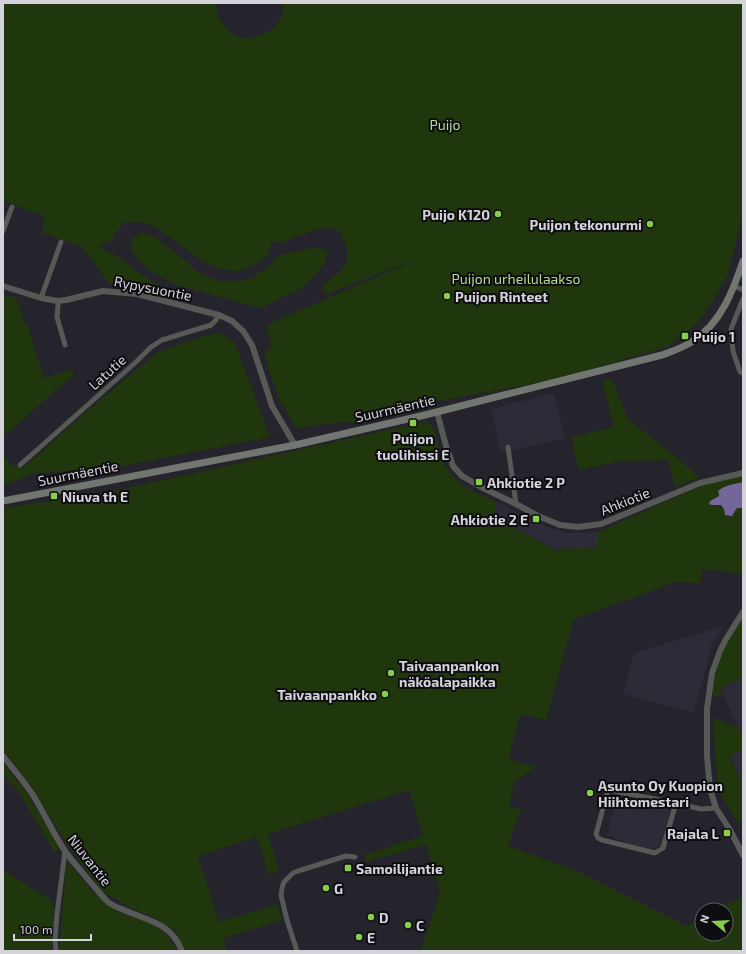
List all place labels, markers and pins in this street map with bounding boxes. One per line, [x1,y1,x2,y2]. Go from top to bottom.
place label: Puijo K120 [422,206,490,223]
marker: Puijo K120 [493,209,503,219]
place label: Puijon tekonurmi [529,216,642,233]
marker: Puijon tekonurmi [645,219,655,229]
place label: Puijon Rinteet [455,288,548,305]
marker: Puijon Rinteet [442,291,452,301]
place label: Puijo 1 [693,328,735,345]
marker: Puijo 1 [680,331,690,341]
marker: Puijon tuolihissi E [408,418,418,428]
place label: Puijon tuolihissi E [377,430,449,463]
place label: Ahkiotie 2 P [487,474,565,491]
marker: Ahkiotie 2 P [474,477,484,487]
place label: Niuva th E [62,488,128,505]
marker: Niuva th E [49,491,59,501]
place label: Ahkiotie 2 E [451,511,528,528]
marker: Ahkiotie 2 E [531,514,541,524]
place label: Taivaanpankon näköalapaikka [399,657,499,690]
marker: Taivaanpankon näköalapaikka [386,668,396,678]
place label: Taivaanpankko [277,686,377,703]
marker: Taivaanpankko [380,689,390,699]
place label: Asunto Oy Kuopion Hiihtomestari [598,777,723,810]
marker: Asunto Oy Kuopion Hiihtomestari [585,788,595,798]
place label: Rajala L [667,825,719,842]
marker: Rajala L [722,828,732,838]
place label: Samoilijantie [356,860,443,877]
marker: Samoilijantie [343,863,353,873]
place label: G [334,880,343,897]
marker: G [321,883,331,893]
place label: D [379,909,389,926]
marker: D [366,912,376,922]
place label: C [416,917,424,934]
marker: C [403,920,413,930]
place label: E [367,929,375,946]
marker: E [354,932,364,942]

